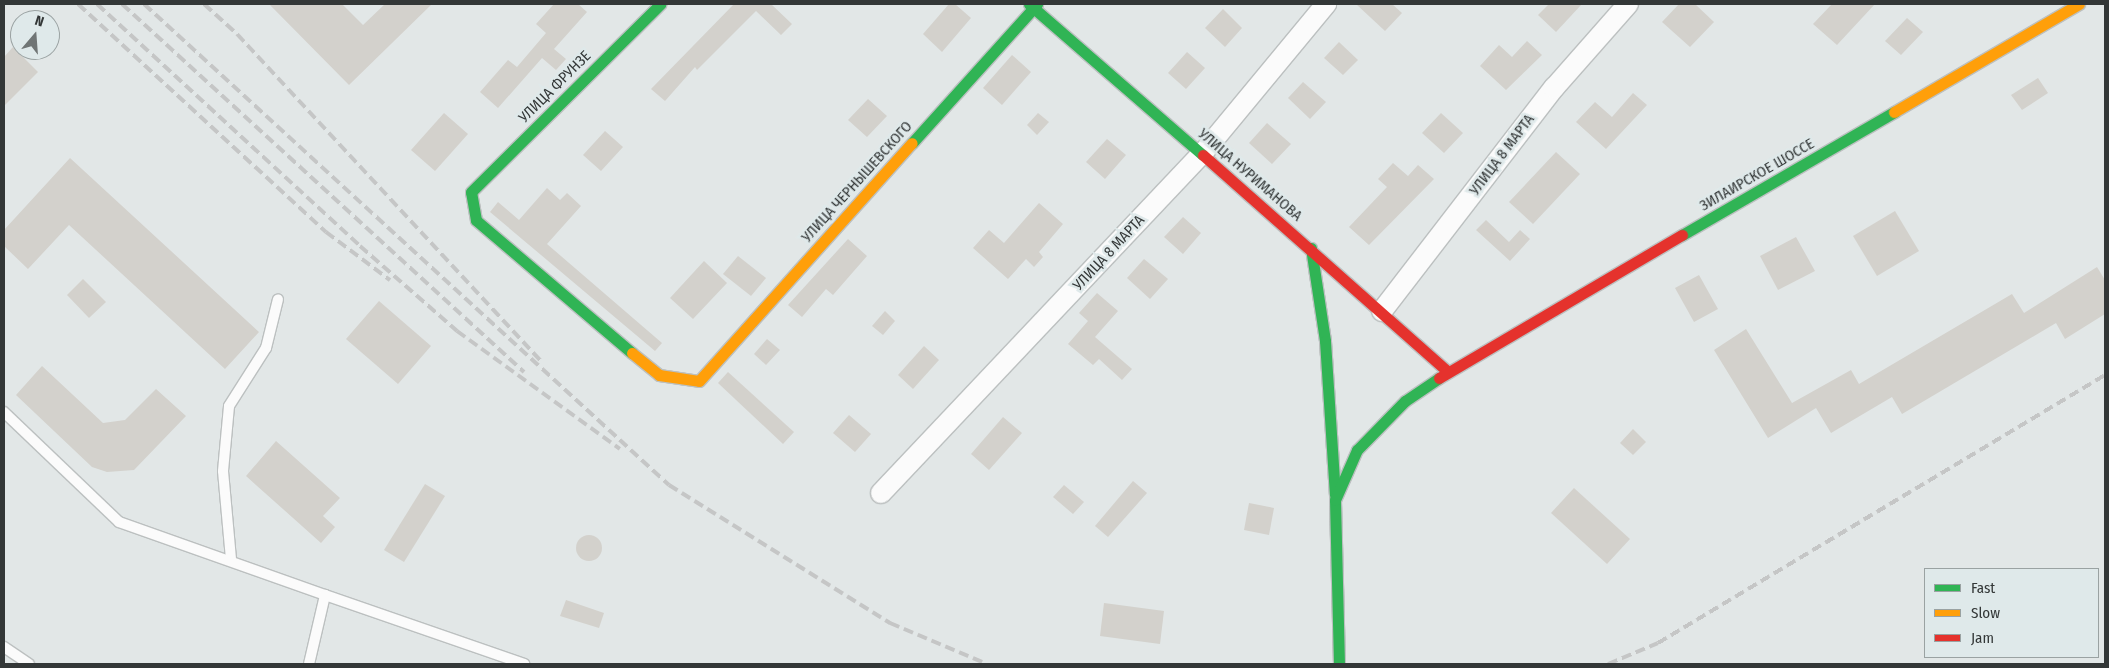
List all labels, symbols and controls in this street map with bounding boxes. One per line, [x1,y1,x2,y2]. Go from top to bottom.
north arrow [10,10,60,60]
text: N [33,12,46,31]
street label: УЛИЦА ФРУНЗЕ [515,47,595,127]
street label: УЛИЦА 8 МАРТА [1466,111,1538,199]
street label: УЛИЦА ЧЕРНЫШЕВСКОГО [798,118,916,246]
street label: УЛИЦА НУРИМАНОВА [1194,125,1306,225]
street label: ЗИЛАИРСКОЕ ШОССЕ [1697,135,1817,215]
street label: УЛИЦА 8 МАРТА [1069,212,1149,294]
legend [1924,568,2099,658]
text: Fast [1971,579,1995,597]
text: Slow [1971,604,2000,622]
text: Jam [1971,629,1994,647]

